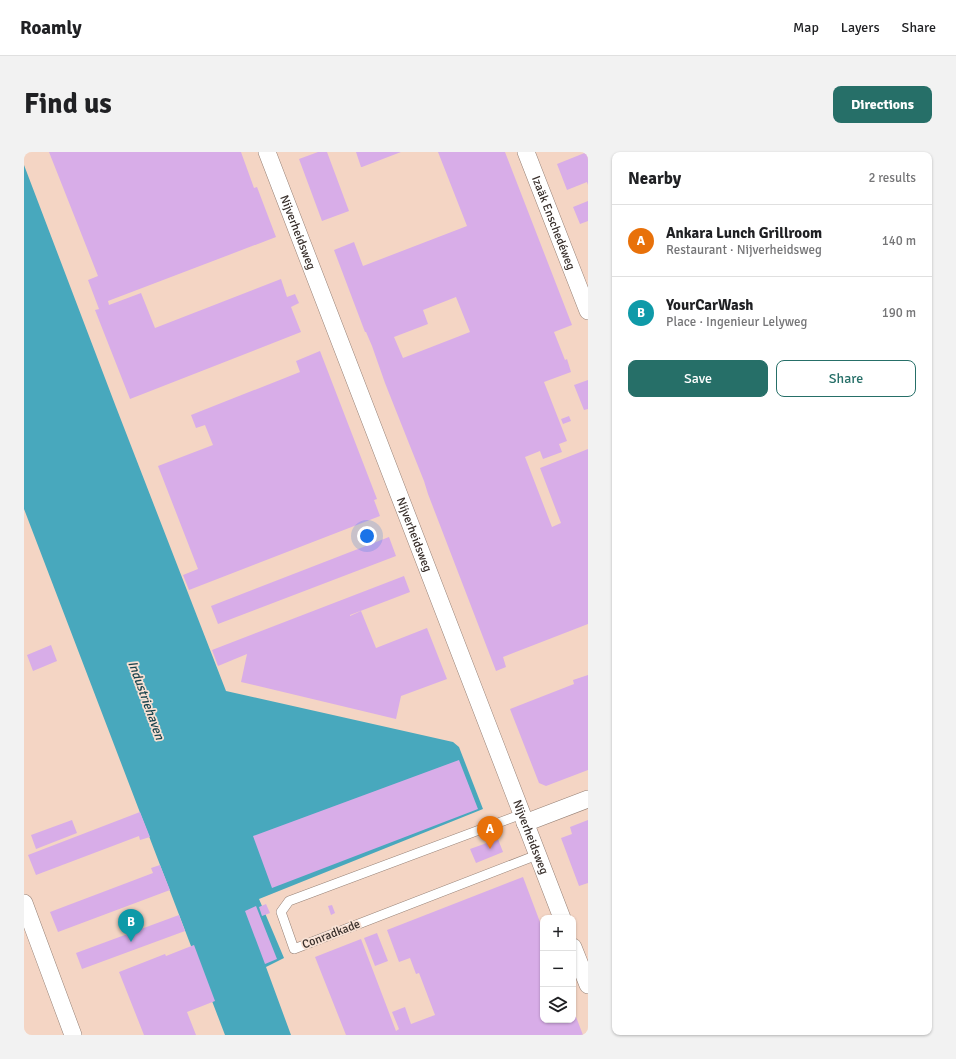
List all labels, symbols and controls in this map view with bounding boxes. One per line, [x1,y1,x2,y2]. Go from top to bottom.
text: Roamly [20,16,82,40]
text: Map [793,19,819,36]
text: Layers [841,19,880,36]
text: Share [902,19,936,36]
button: Directions [833,86,932,123]
text: Find us [24,87,112,121]
text: Nearby [628,168,681,189]
text: 2 results [868,170,916,186]
street label: Izaäk Enschedéweg [528,174,578,272]
street label: Nijverheidsweg [276,193,319,272]
text: Ankara Lunch Grillroom [666,224,822,242]
text: A [637,233,645,249]
text: 140 m [882,233,916,249]
text: Restaurant · Nijverheidsweg [666,242,822,258]
text: YourCarWash [666,296,753,314]
text: B [637,305,645,321]
text: 190 m [882,305,916,321]
text: Place · Ingenieur Lelyweg [666,314,807,330]
button: Save [628,360,768,397]
button: Share [776,360,916,397]
street label: Nijverheidsweg [393,495,435,574]
your location [357,526,377,546]
water label: Industriehaven [124,659,168,743]
street label: Nijverheidsweg [509,798,551,877]
pin: A [477,816,503,849]
pin: B [118,909,144,942]
map controls [540,915,576,1023]
button: + [540,915,576,951]
street label: Conradkade [300,917,362,952]
button: − [540,951,576,987]
button: layers [540,987,576,1023]

